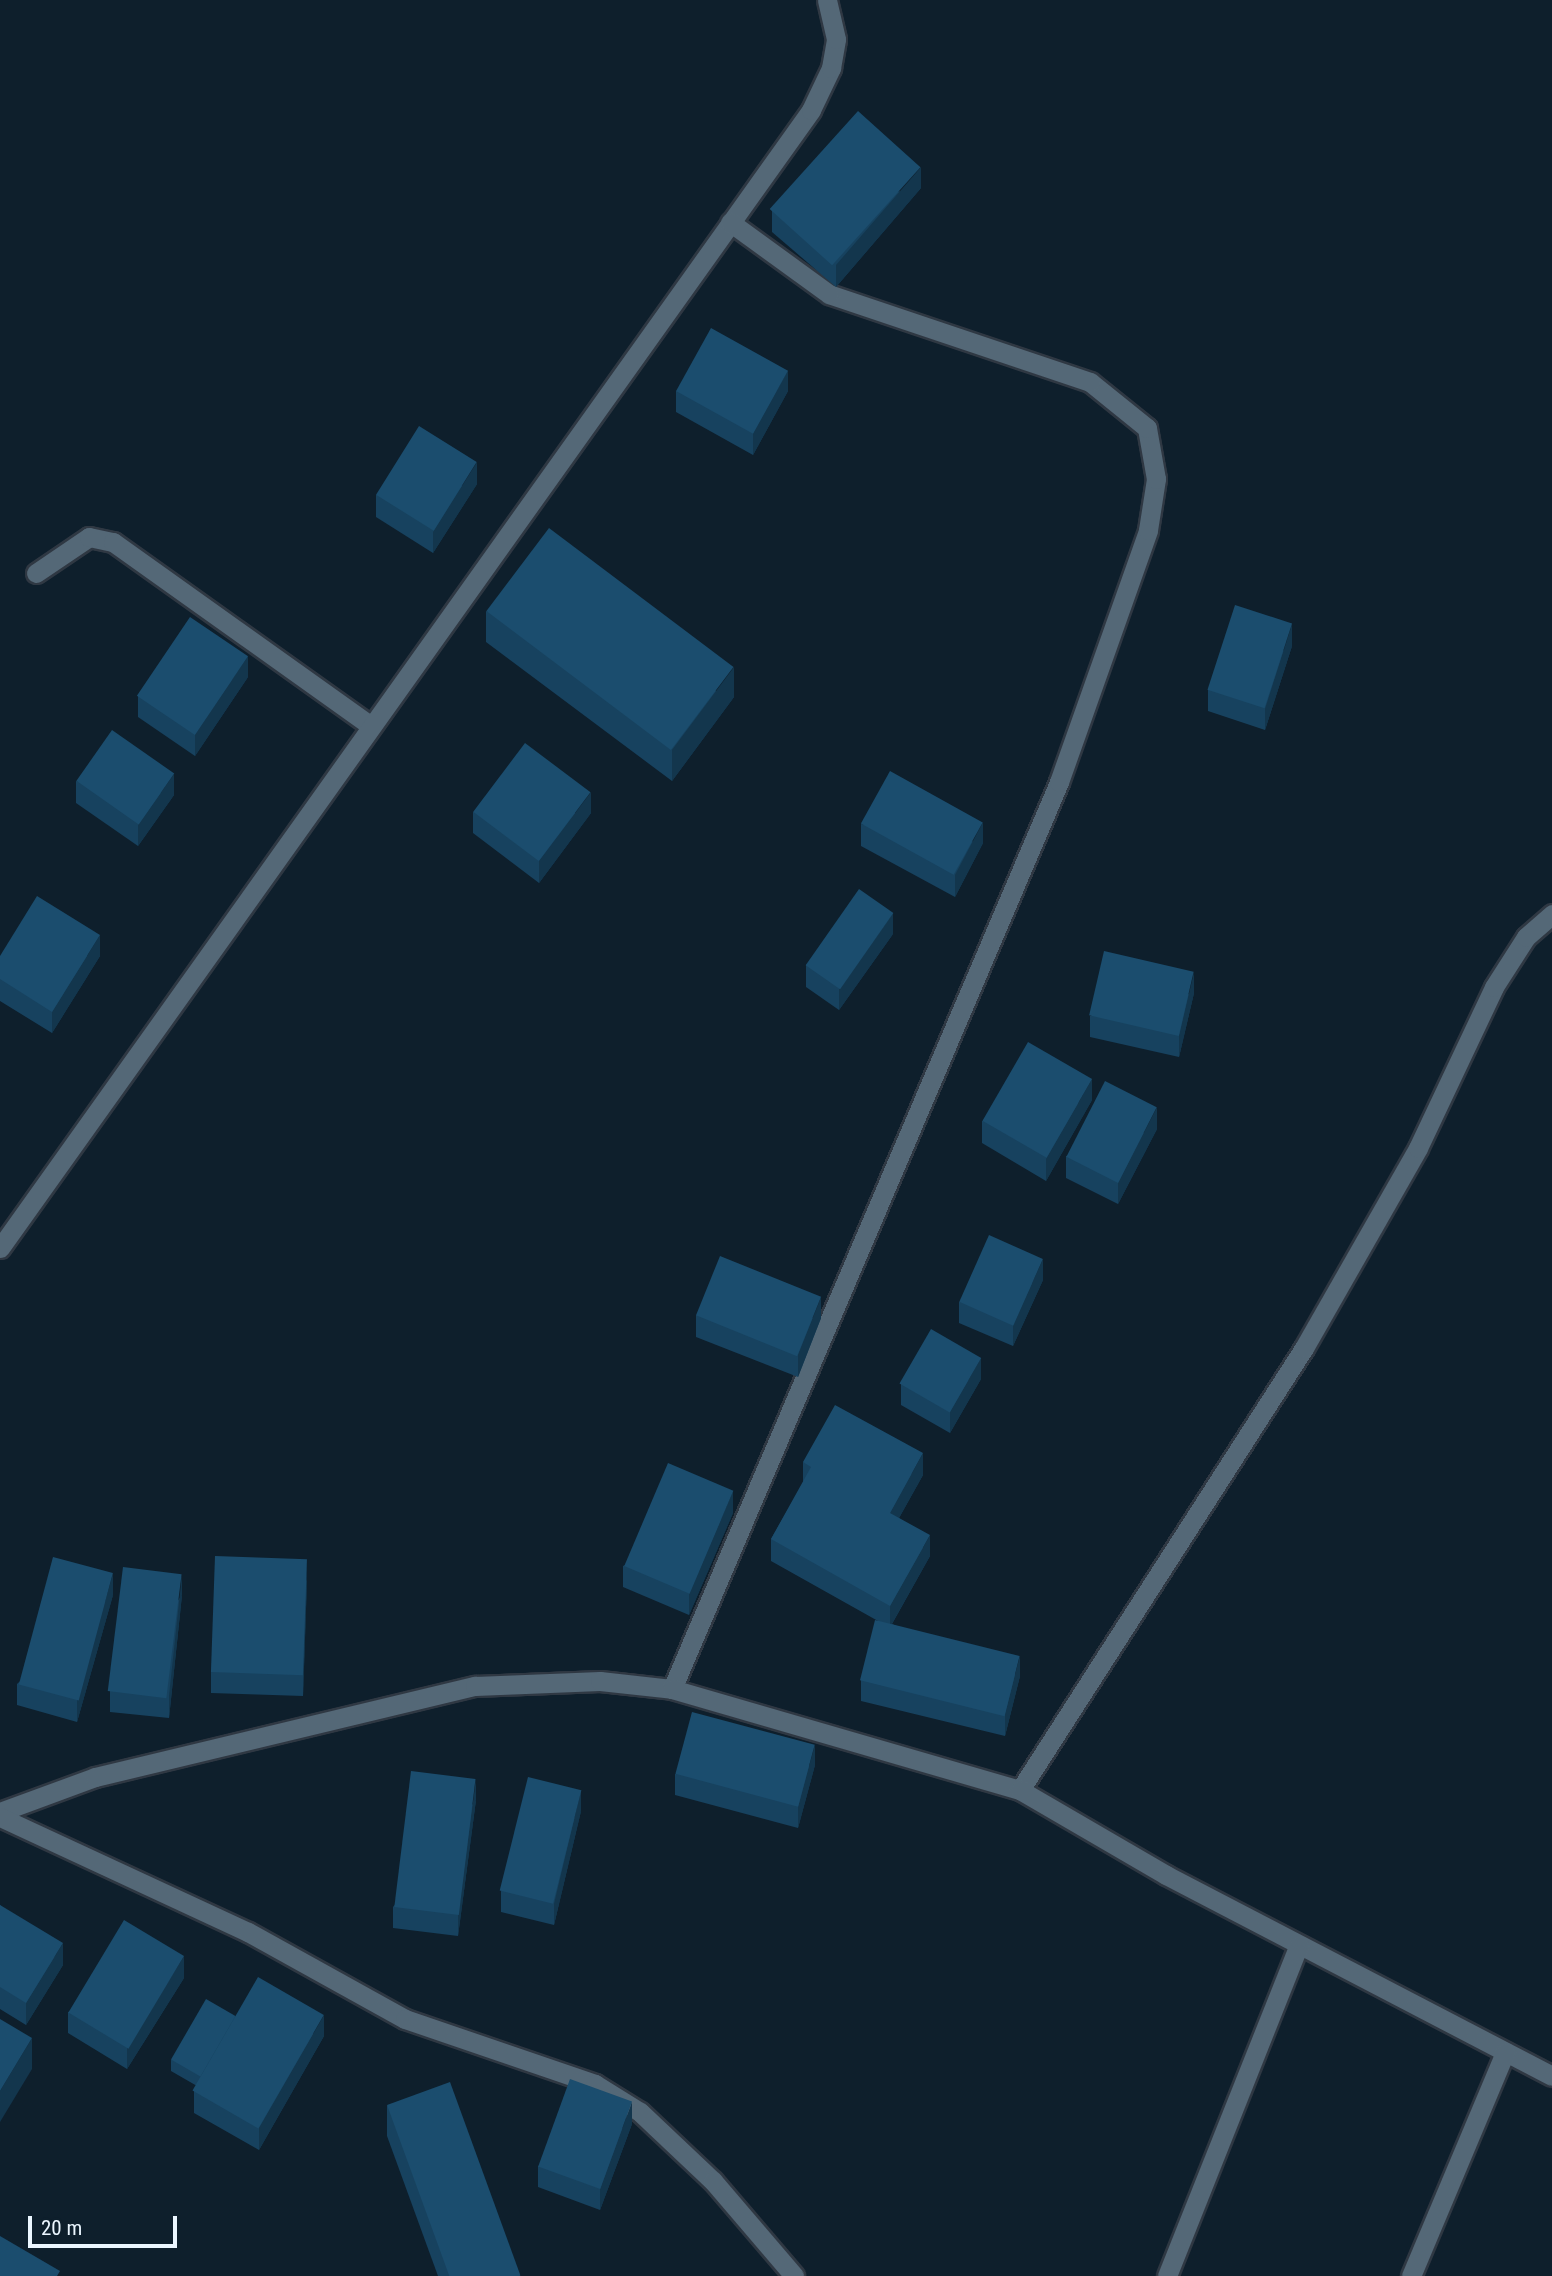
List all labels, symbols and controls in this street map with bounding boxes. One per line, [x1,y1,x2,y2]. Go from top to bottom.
scale bar [32,2202,180,2246]
text: 20 m [41,2216,82,2240]

